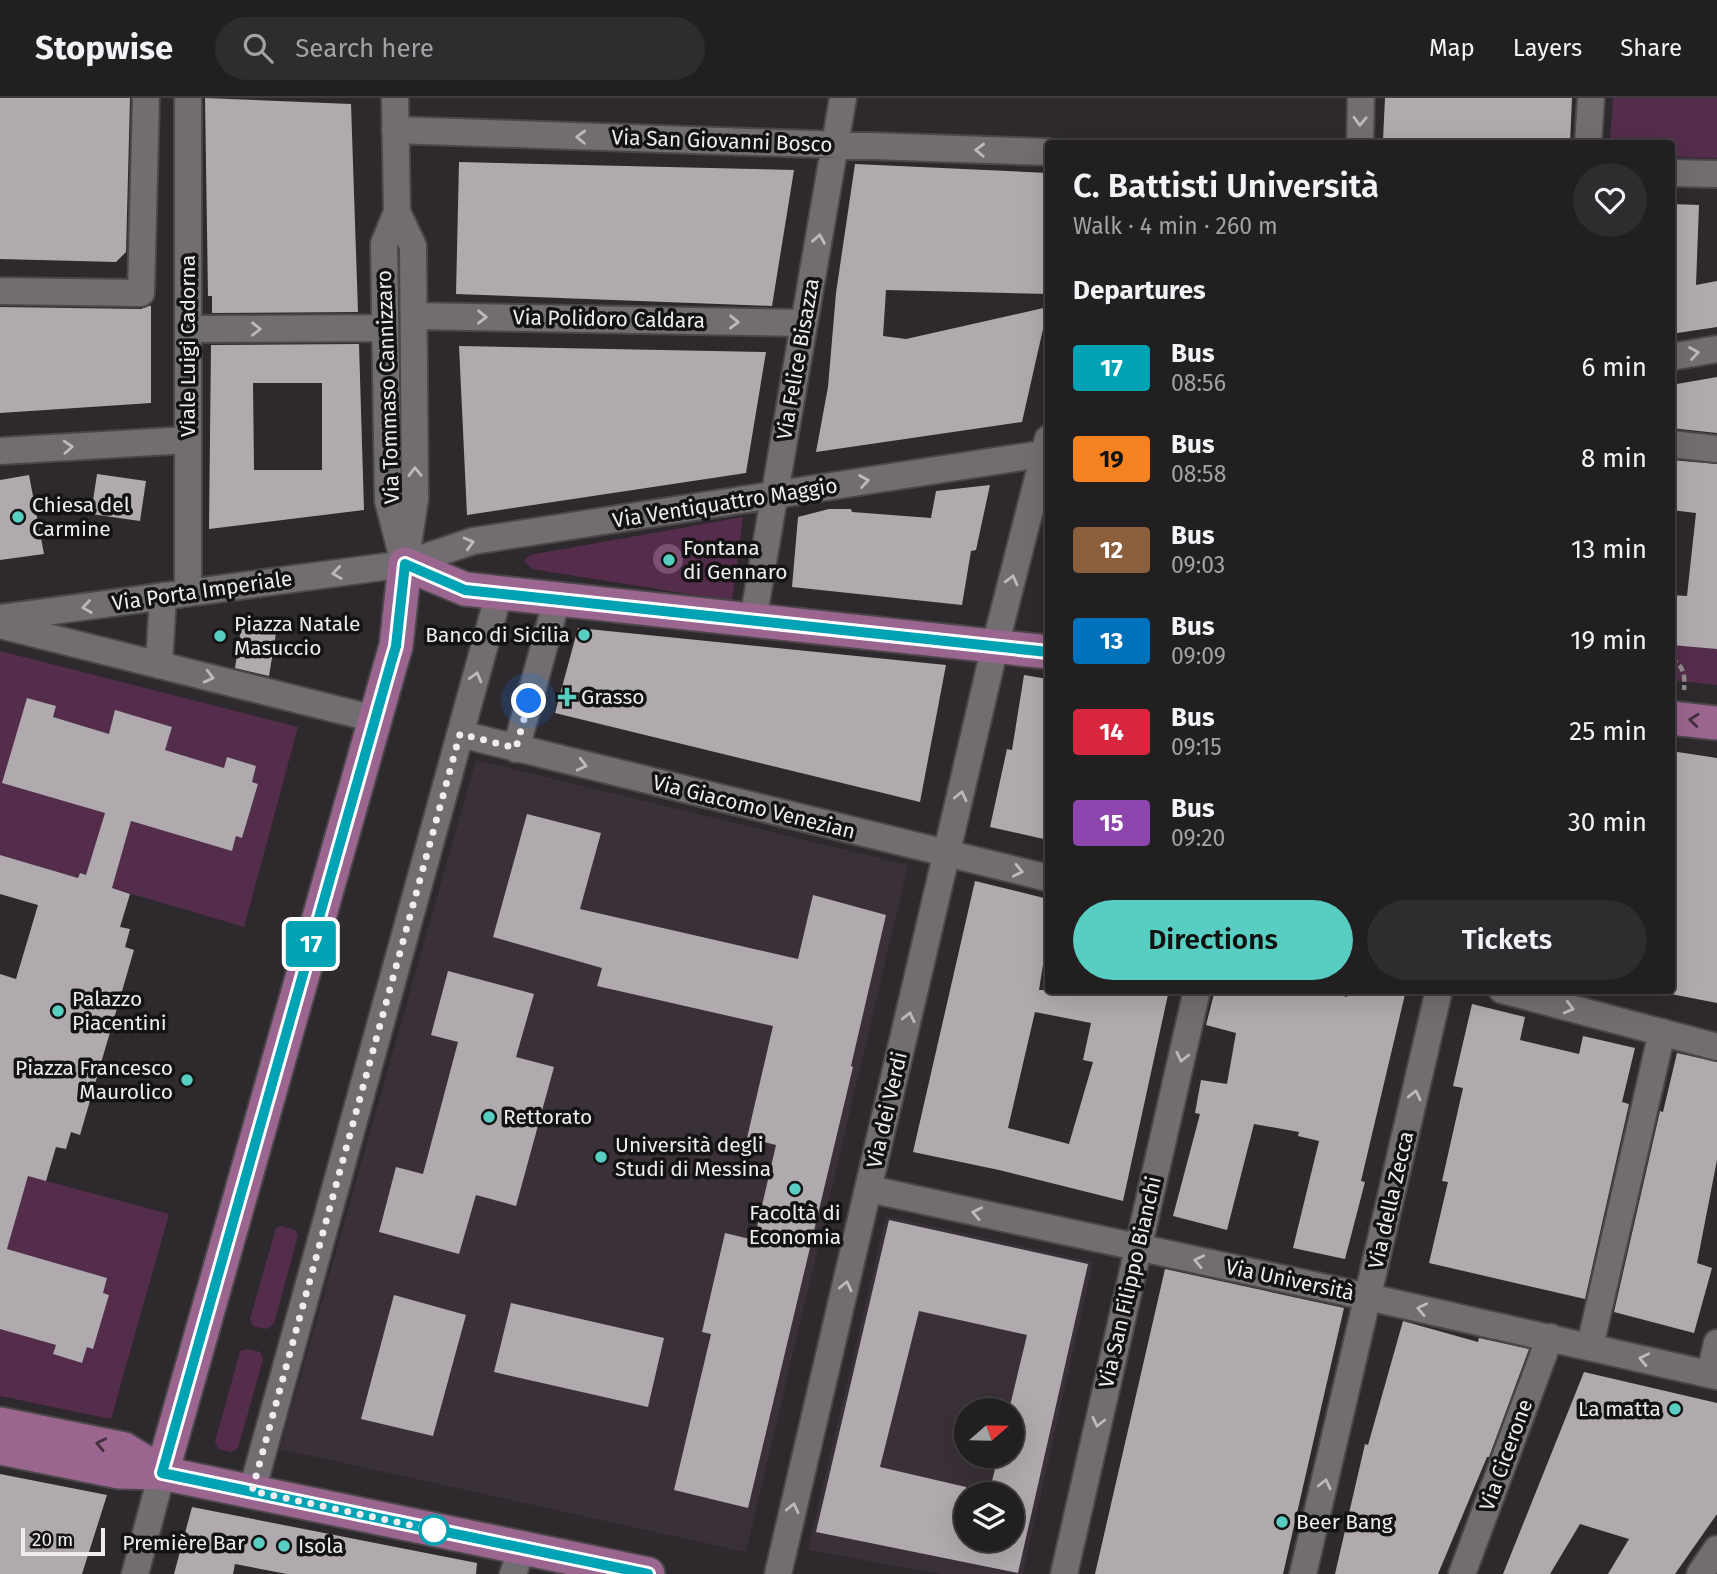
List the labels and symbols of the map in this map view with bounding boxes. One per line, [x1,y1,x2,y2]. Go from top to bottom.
one-way arrow [1353,116,1368,127]
street label: Via San Giovanni Bosco [611,124,833,158]
one-way arrow [575,129,586,144]
one-way arrow [974,142,985,157]
one-way arrow [811,233,826,245]
street label: Viale Luigi Cadorna [175,255,201,437]
street label: Via Tommaso Cannizzaro [371,270,405,504]
street label: Via Felice Bisazza [771,276,825,442]
street label: Via Polidoro Caldara [513,304,705,334]
one-way arrow [477,309,488,325]
one-way arrow [729,314,740,329]
one-way arrow [251,321,262,337]
one-way arrow [1688,346,1700,361]
one-way arrow [63,439,74,454]
one-way arrow [407,466,423,476]
street label: Via Ventiquattro Maggio [611,472,839,534]
one-way arrow [858,474,870,489]
place label: Chiesa del Carmine [32,492,130,542]
marker: Chiesa del Carmine [10,509,26,525]
place label: Fontana di Gennaro [683,535,788,585]
one-way arrow [463,536,475,551]
marker: Fontana di Gennaro [661,552,677,568]
street label: Via Porta Imperiale [110,565,294,617]
one-way arrow [331,565,343,580]
one-way arrow [1004,574,1018,586]
one-way arrow [81,599,93,614]
place label: Piazza Natale Masuccio [234,611,360,661]
place label: Banco di Sicilia [425,622,570,648]
marker: Banco di Sicilia [576,627,592,643]
marker: Piazza Natale Masuccio [212,628,228,644]
one-way arrow [203,669,215,683]
one-way arrow [467,671,482,683]
your location [511,683,546,718]
place label: Grasso [581,684,645,710]
marker: Grasso [559,689,575,705]
one-way arrow [1688,713,1700,728]
one-way arrow [576,757,588,771]
street label: Via Giacomo Venezian [650,769,858,845]
one-way arrow [953,790,967,802]
one-way arrow [1012,862,1024,877]
line badge: 17 [280,921,342,967]
place label: Palazzo Piacentini [72,986,167,1036]
one-way arrow [1562,1000,1574,1014]
marker: Palazzo Piacentini [50,1003,66,1019]
one-way arrow [901,1011,915,1023]
street label: Via dei Verdi [861,1049,913,1171]
one-way arrow [1176,1051,1190,1063]
place label: Piazza Francesco Maurolico [15,1055,173,1105]
marker: Piazza Francesco Maurolico [179,1072,195,1088]
one-way arrow [1407,1089,1421,1101]
place label: Rettorato [503,1104,592,1130]
marker: Rettorato [481,1109,497,1125]
street label: Via della Zecca [1363,1129,1419,1271]
place label: Università degli Studi di Messina [615,1132,771,1182]
marker: Università degli Studi di Messina [593,1149,609,1165]
street label: Via San Filippo Bianchi [1093,1174,1167,1390]
marker: Facoltà di Economia [787,1181,803,1197]
place label: Facoltà di Economia [749,1200,841,1250]
one-way arrow [971,1206,983,1221]
one-way arrow [1193,1254,1205,1269]
street label: Via Università [1223,1254,1357,1306]
one-way arrow [837,1280,852,1292]
one-way arrow [1416,1302,1428,1317]
one-way arrow [1638,1352,1650,1367]
street label: Via Cicerone [1474,1396,1538,1514]
place label: La matta [1578,1396,1661,1422]
north arrow [954,1398,1024,1468]
marker: La matta [1667,1401,1683,1417]
one-way arrow [1092,1416,1107,1428]
one-way arrow [95,1438,107,1453]
one-way arrow [1316,1478,1331,1490]
one-way arrow [785,1502,800,1514]
place label: Beer Bang [1296,1509,1393,1535]
marker: Beer Bang [1274,1514,1290,1530]
unlabelled marker [419,1515,449,1545]
scale bar [21,1525,105,1557]
place label: Première Bar [122,1530,245,1556]
place label: Isola [298,1533,344,1559]
marker: Première Bar [251,1535,267,1551]
marker: Isola [276,1538,292,1554]

